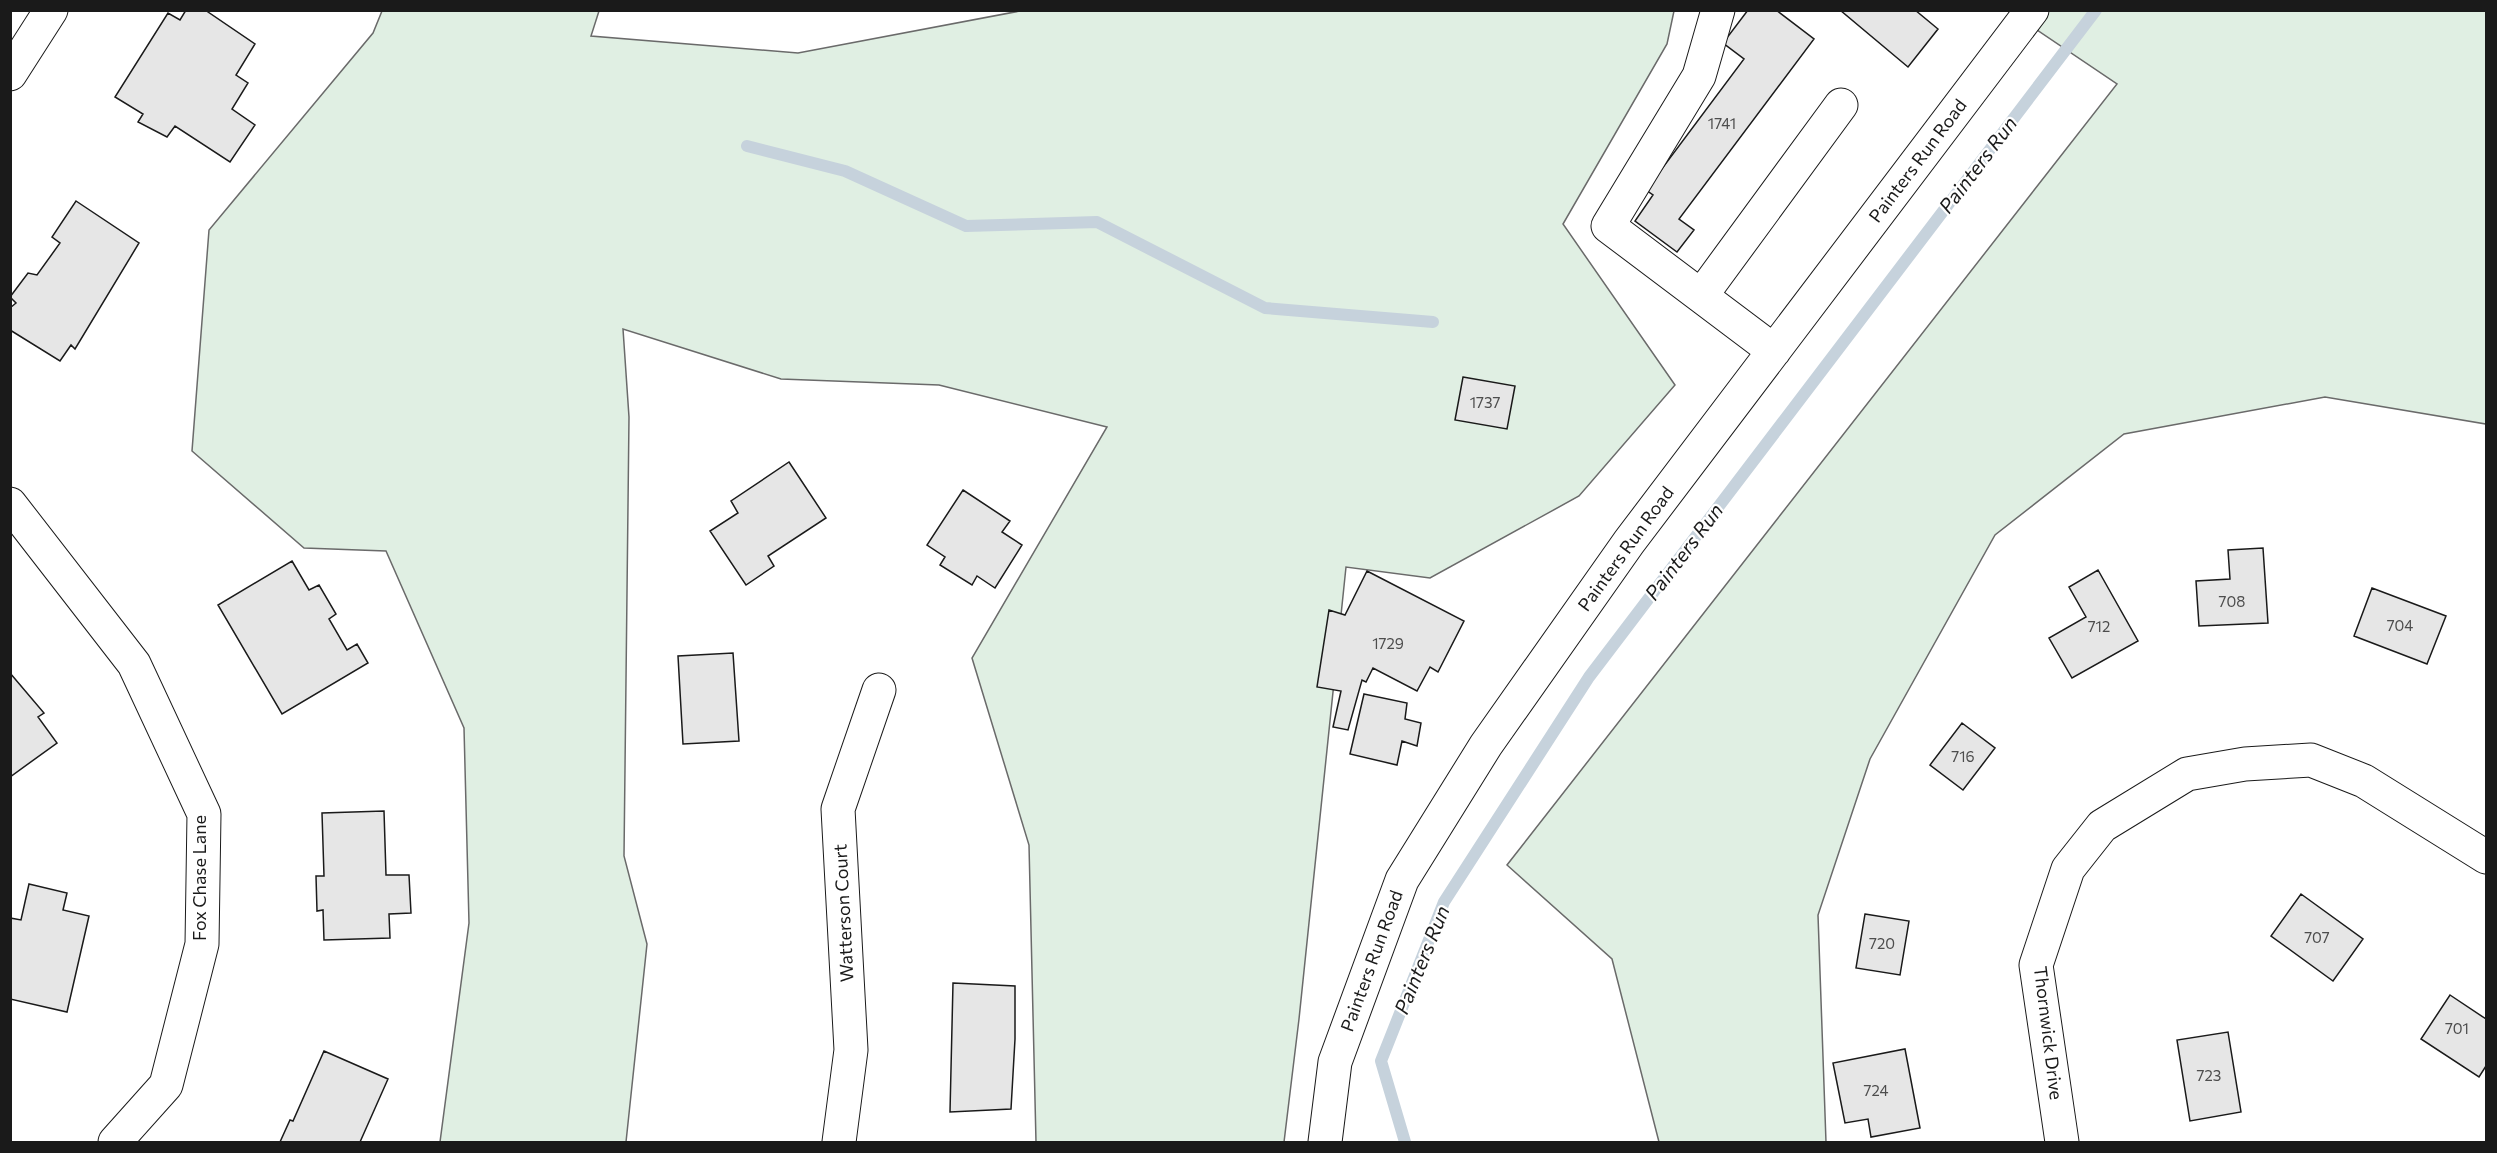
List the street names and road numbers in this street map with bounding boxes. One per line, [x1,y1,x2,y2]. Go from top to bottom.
street label: Painters Run Road [1864,94,1971,226]
street label: Painters Run Road [1573,482,1678,615]
street label: Fox Chase Lane [188,815,210,941]
street label: Watterson Court [828,843,858,983]
street label: Painters Run Road [1335,887,1407,1034]
street label: Thornwick Drive [2030,965,2068,1101]

